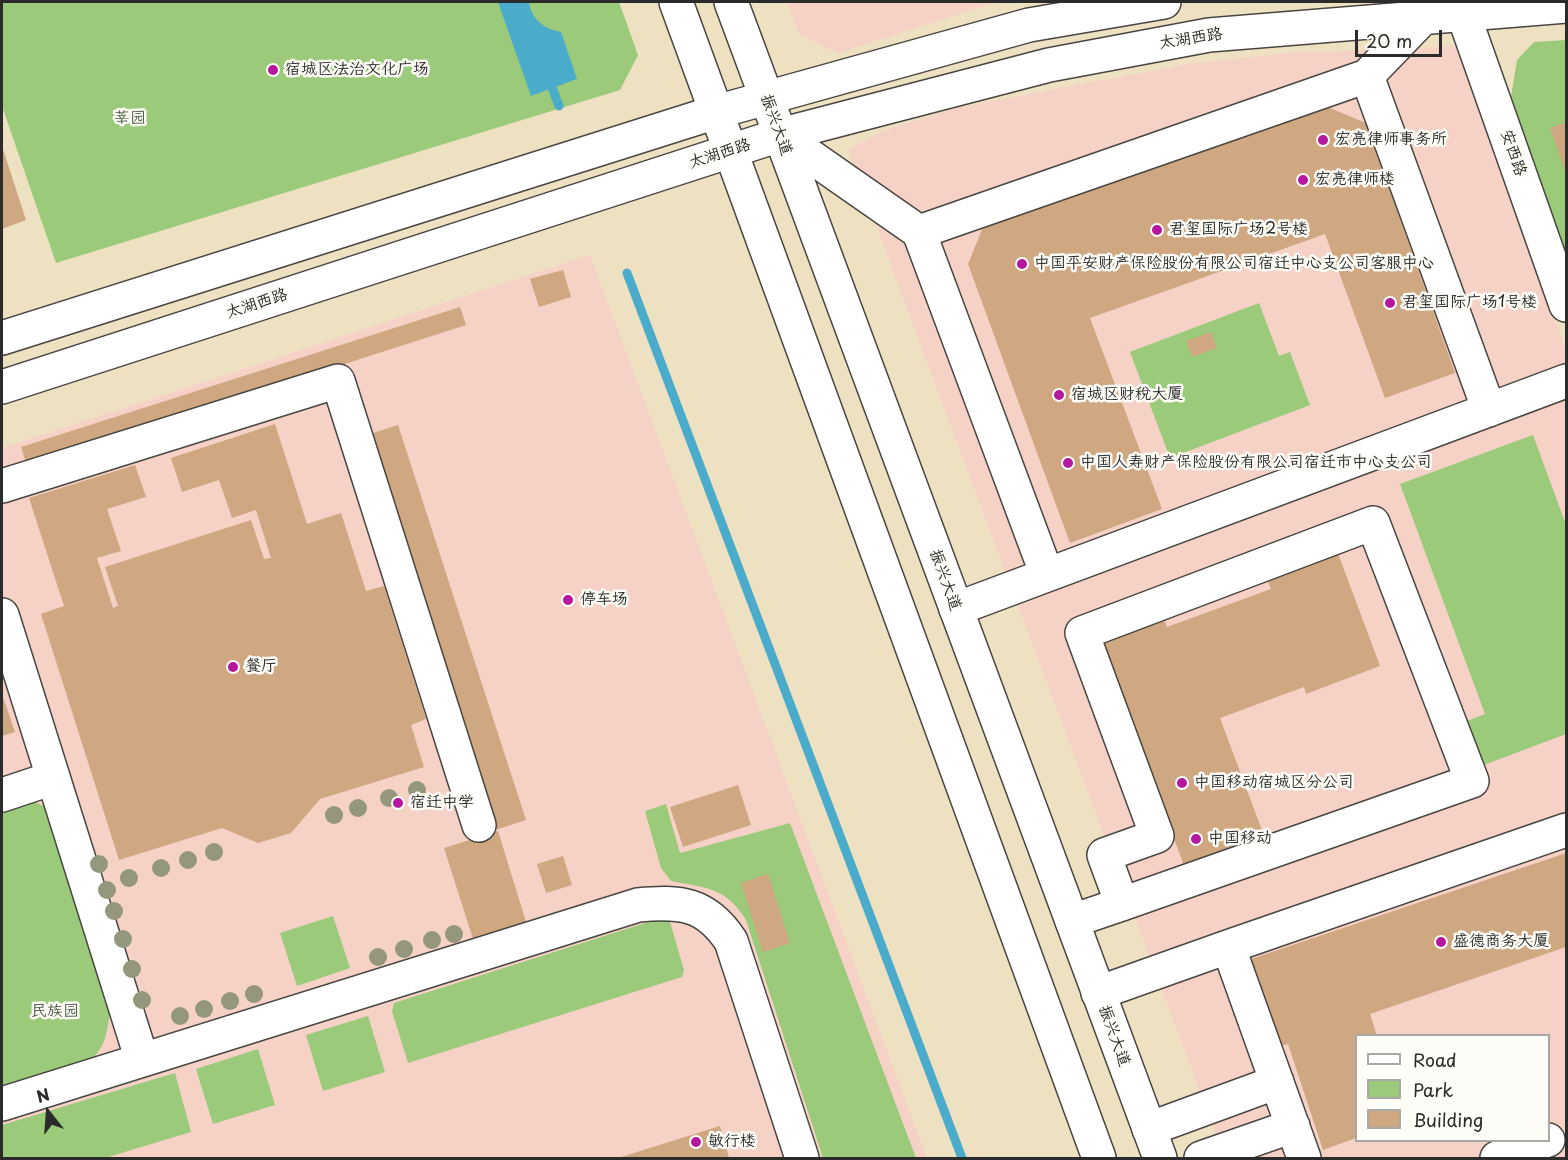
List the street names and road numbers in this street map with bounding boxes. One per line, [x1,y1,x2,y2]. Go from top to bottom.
street label: 太湖西路 [1158,25,1224,53]
street label: 振兴大道 [756,92,796,158]
street label: 安西路 [1496,127,1530,179]
street label: 太湖西路 [687,135,753,173]
street label: 太湖西路 [224,285,290,323]
street label: 振兴大道 [925,547,965,613]
street label: 振兴大道 [1094,1003,1134,1069]

